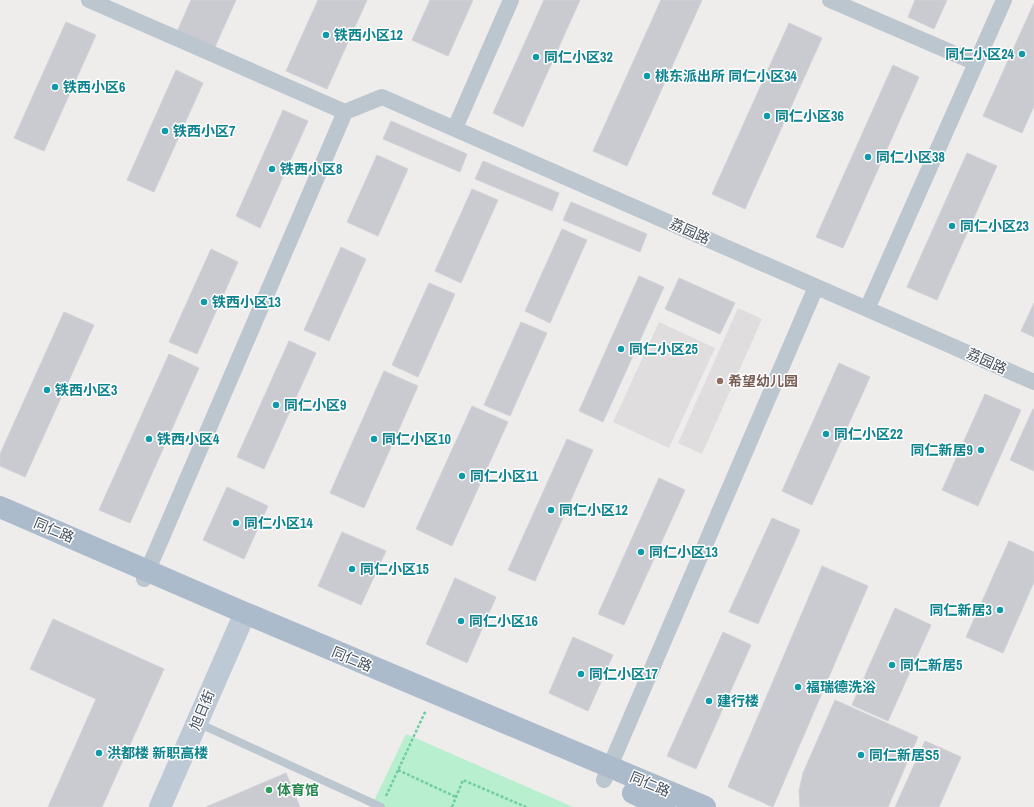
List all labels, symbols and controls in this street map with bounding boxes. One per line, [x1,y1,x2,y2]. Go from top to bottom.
place label: 铁西小区12 [334,26,403,44]
marker: 铁西小区12 [321,30,331,40]
place label: 同仁小区24 [945,45,1015,63]
place label: 同仁小区32 [544,48,613,66]
marker: 同仁小区24 [1017,49,1027,59]
marker: 同仁小区32 [531,52,541,62]
place label: 桃东派出所 同仁小区34 [655,67,798,85]
marker: 桃东派出所 同仁小区34 [642,71,652,81]
place label: 铁西小区6 [63,78,125,96]
marker: 铁西小区6 [50,82,60,92]
place label: 同仁小区36 [775,107,844,125]
marker: 同仁小区36 [762,111,772,121]
place label: 铁西小区7 [173,122,236,140]
marker: 铁西小区7 [160,126,170,136]
place label: 同仁小区38 [876,148,945,166]
marker: 同仁小区38 [863,152,873,162]
place label: 铁西小区8 [280,160,342,178]
marker: 铁西小区8 [267,164,277,174]
street label: 荔园路 [667,214,713,248]
place label: 同仁小区23 [960,217,1029,235]
marker: 同仁小区23 [947,221,957,231]
place label: 铁西小区13 [212,293,281,311]
marker: 铁西小区13 [199,297,209,307]
place label: 同仁小区25 [629,340,698,358]
marker: 同仁小区25 [616,344,626,354]
street label: 荔园路 [964,344,1010,378]
place label: 希望幼儿园 [728,372,798,390]
marker: 希望幼儿园 [715,376,725,386]
place label: 铁西小区3 [55,381,117,399]
marker: 铁西小区3 [42,385,52,395]
place label: 同仁小区9 [284,396,346,414]
marker: 同仁小区9 [271,400,281,410]
place label: 同仁小区22 [834,425,903,443]
marker: 同仁小区22 [821,429,831,439]
place label: 铁西小区4 [157,430,220,448]
place label: 同仁小区10 [382,430,451,448]
marker: 铁西小区4 [144,434,154,444]
marker: 同仁小区10 [369,434,379,444]
place label: 同仁新居9 [911,441,973,459]
marker: 同仁新居9 [976,445,986,455]
place label: 同仁小区11 [470,467,539,485]
marker: 同仁小区11 [457,471,467,481]
place label: 同仁小区12 [559,501,628,519]
marker: 同仁小区12 [546,505,556,515]
street label: 同仁路 [31,514,77,546]
place label: 同仁小区14 [244,514,313,532]
marker: 同仁小区14 [231,518,241,528]
place label: 同仁小区13 [649,543,718,561]
marker: 同仁小区13 [636,547,646,557]
place label: 同仁小区15 [360,560,429,578]
marker: 同仁小区15 [347,564,357,574]
place label: 同仁新居3 [930,601,992,619]
marker: 同仁新居3 [995,605,1005,615]
place label: 同仁小区16 [469,612,538,630]
marker: 同仁小区16 [456,616,466,626]
street label: 同仁路 [329,643,375,675]
place label: 同仁新居5 [900,656,963,674]
marker: 同仁新居5 [887,660,897,670]
place label: 同仁小区17 [589,665,658,683]
marker: 同仁小区17 [576,669,586,679]
place label: 福瑞德洗浴 [806,678,876,696]
marker: 福瑞德洗浴 [793,682,803,692]
street label: 旭日街 [186,687,218,733]
place label: 建行楼 [717,692,759,710]
marker: 建行楼 [704,696,714,706]
place label: 洪都楼 新职高楼 [107,744,208,762]
place label: 同仁新居S5 [869,746,940,764]
marker: 洪都楼 新职高楼 [94,748,104,758]
marker: 同仁新居S5 [856,750,866,760]
street label: 同仁路 [627,768,673,800]
place label: 体育馆 [277,781,319,799]
marker: 体育馆 [264,785,274,795]

